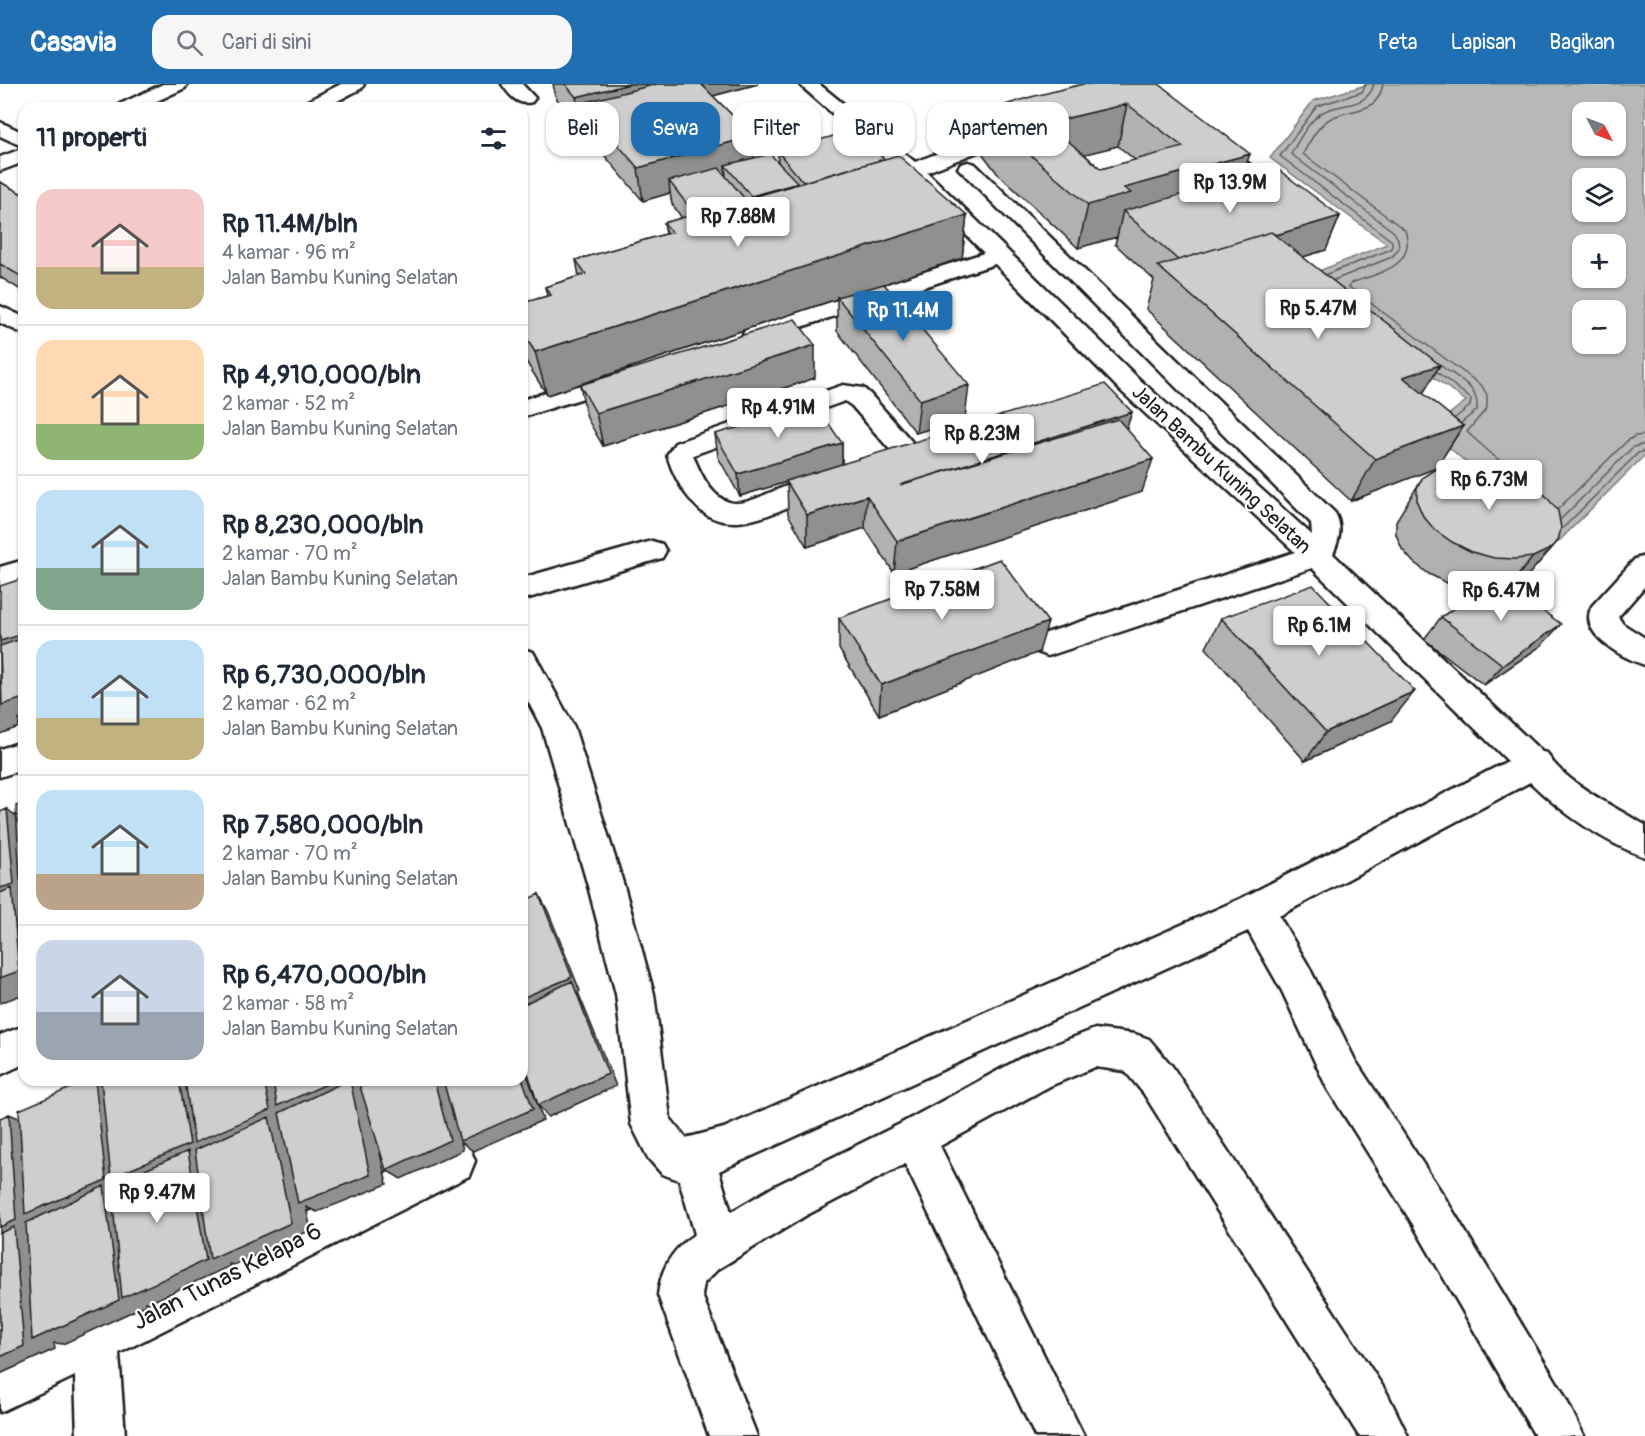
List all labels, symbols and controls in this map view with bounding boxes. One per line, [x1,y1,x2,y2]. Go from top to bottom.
search box [152,15,572,69]
text: Casavia [30,25,116,60]
icon: search [173,26,206,59]
text: Cari di sini [221,28,311,56]
text: Peta [1377,29,1418,56]
text: Lapisan [1451,29,1516,56]
text: Bagikan [1549,29,1615,56]
chip: Beli [546,102,619,156]
chip: Sewa [631,102,720,156]
chip: Filter [732,102,821,156]
chip: Baru [833,102,915,156]
chip: Apartemen [927,102,1069,156]
north arrow [1572,102,1626,156]
map controls [1572,102,1626,354]
text: 11 properti [36,122,147,154]
icon: filters [477,122,510,155]
pin: Rp 13.9M [1168,163,1292,214]
button: layers [1572,168,1626,222]
text: Rp 13.9M [1193,170,1267,195]
pin: Rp 7.88M [676,197,800,248]
text: Rp 7.88M [701,204,775,229]
text: Rp 11.4M/bln [222,208,358,240]
icon: home [84,213,156,285]
button: + [1572,234,1626,288]
text: 4 kamar · 96 m² [222,240,356,265]
text: Jalan Bambu Kuning Selatan [222,265,458,290]
pin: Rp 5.47M [1256,289,1380,340]
pin: Rp 11.4M [841,291,965,342]
text: Rp 5.47M [1279,296,1357,321]
text: Rp 11.4M [867,298,939,323]
button: − [1572,300,1626,354]
text: Rp 4,910,000/bln [222,359,421,391]
icon: home [84,364,156,436]
street label: Jalan Bambu Kuning Selatan [1127,380,1317,559]
pin: Rp 4.91M [716,388,840,439]
text: 2 kamar · 52 m² [222,391,355,416]
text: Rp 4.91M [741,395,815,420]
pin: Rp 8.23M [920,414,1044,465]
text: Jalan Bambu Kuning Selatan [222,416,458,441]
text: Rp 8.23M [944,421,1020,446]
pin: Rp 6.73M [1427,460,1551,511]
text: Rp 6.73M [1450,467,1528,492]
text: Rp 8,230,000/bln [222,509,424,541]
icon: home [84,514,156,586]
text: 2 kamar · 70 m² [222,541,358,566]
text: Jalan Bambu Kuning Selatan [222,566,458,591]
pin: Rp 7.58M [880,570,1004,621]
pin: Rp 6.47M [1439,571,1563,622]
text: Rp 7.58M [904,577,980,602]
text: Rp 6.47M [1462,578,1540,603]
pin: Rp 6.1M [1264,606,1374,657]
text: Rp 6.1M [1287,613,1351,638]
text: Rp 6,730,000/bln [222,659,426,691]
icon: home [84,664,156,736]
text: 2 kamar · 62 m² [222,691,356,716]
text: Jalan Bambu Kuning Selatan [222,716,458,741]
text: Rp 7,580,000/bln [222,809,423,841]
icon: home [84,814,156,886]
text: 2 kamar · 70 m² [222,841,358,866]
text: Jalan Bambu Kuning Selatan [222,866,458,891]
text: Rp 6,470,000/bln [222,959,426,991]
icon: home [84,964,156,1036]
text: 2 kamar · 58 m² [222,991,354,1016]
text: Jalan Bambu Kuning Selatan [222,1016,458,1041]
pin: Rp 9.47M [95,1173,219,1224]
text: Rp 9.47M [119,1180,195,1205]
street label: Jalan Tunas Kelapa 6 [128,1216,326,1337]

